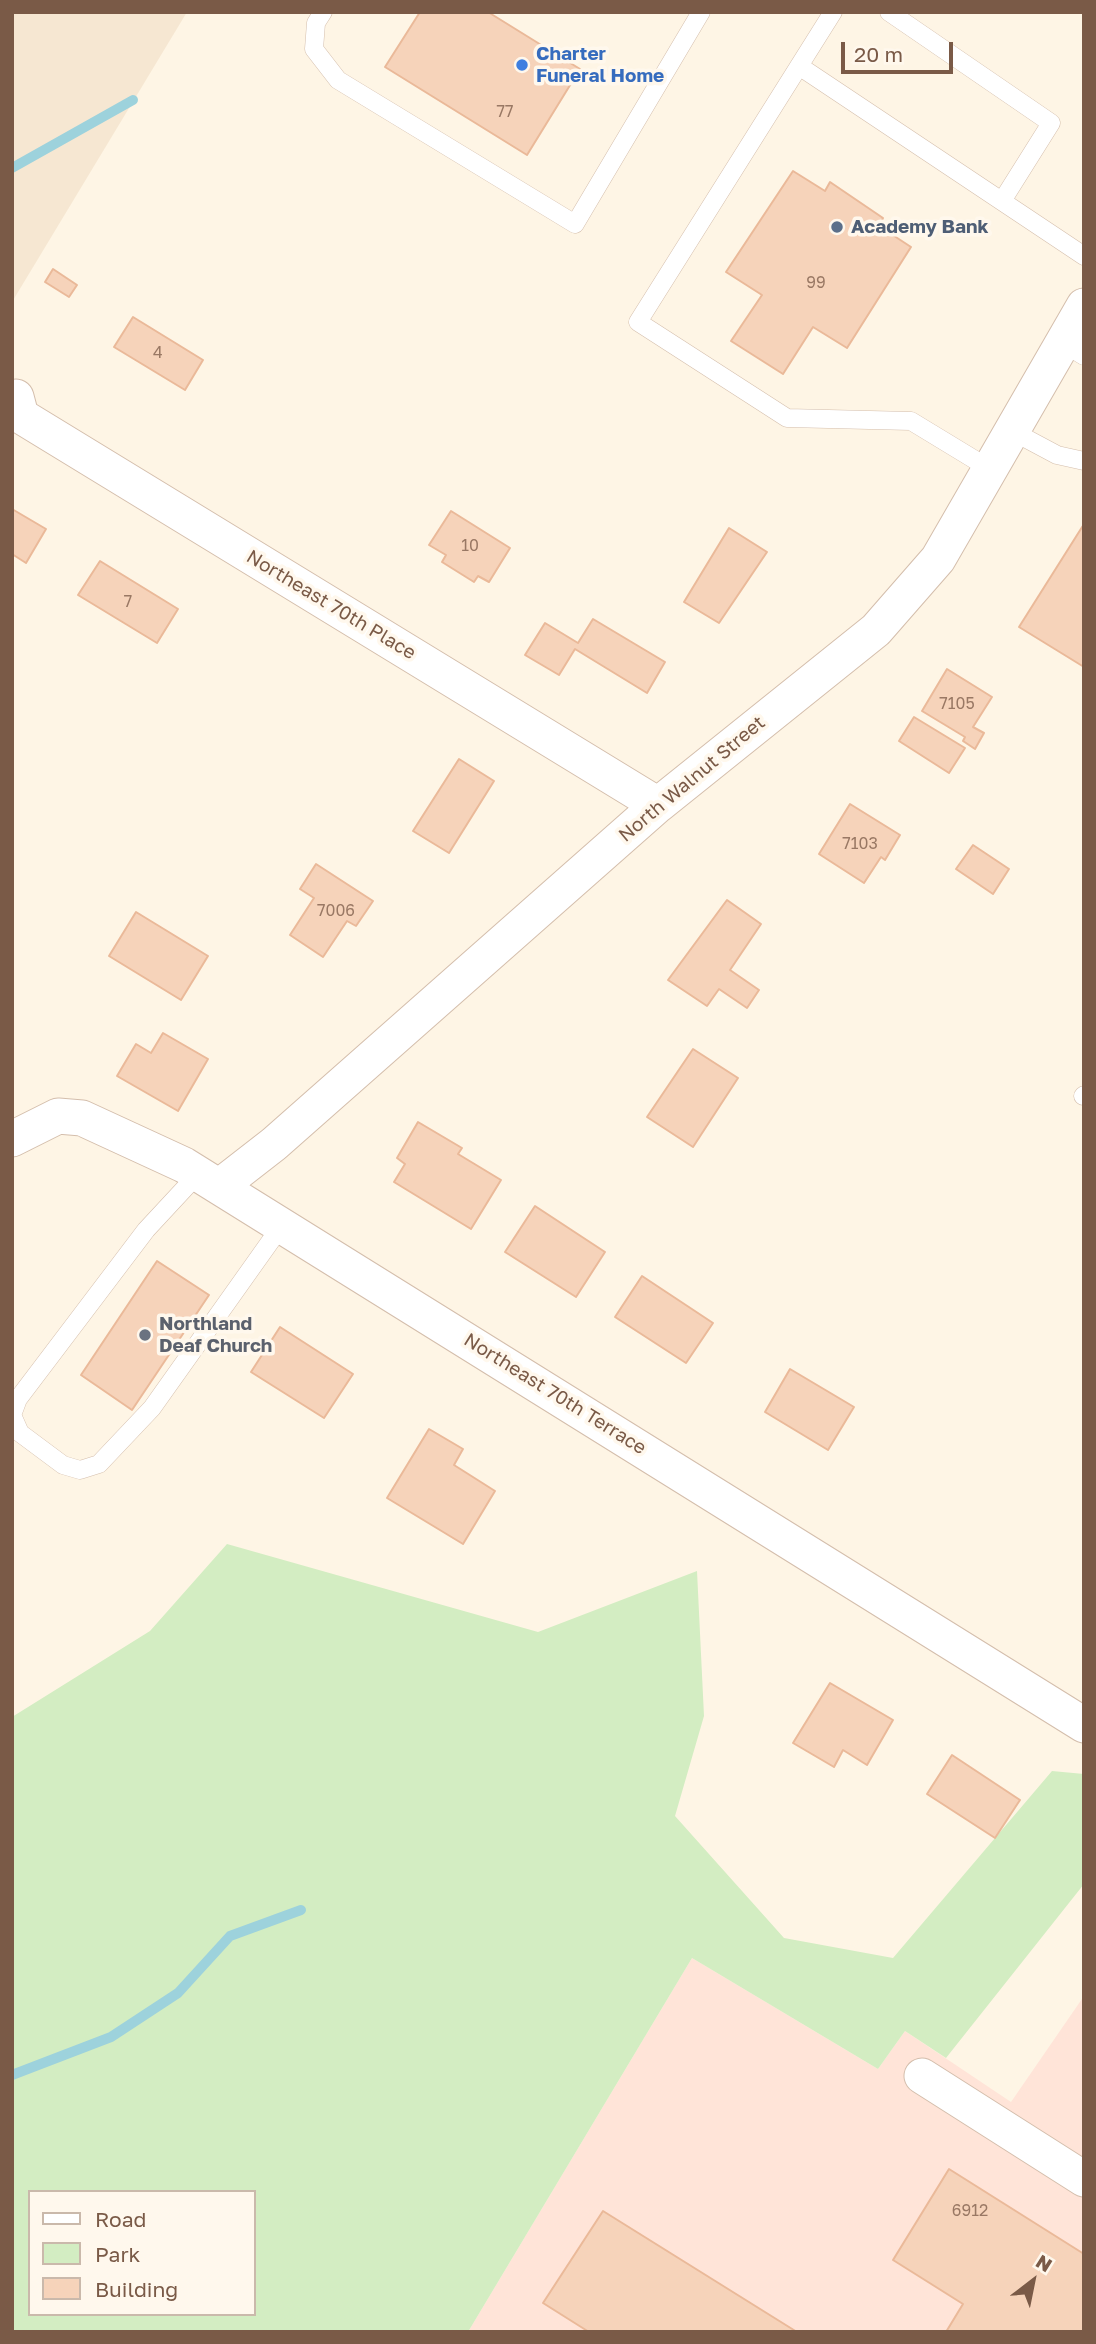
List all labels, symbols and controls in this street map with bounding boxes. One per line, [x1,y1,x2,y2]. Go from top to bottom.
scale bar [844,28,956,72]
text: 20 m [854,41,903,67]
place label: Charter Funeral Home [536,43,664,87]
marker: Charter Funeral Home [514,57,530,73]
house number: 77 [497,102,513,122]
place label: Academy Bank [851,216,989,238]
marker: Academy Bank [829,219,845,235]
house number: 99 [806,273,826,293]
house number: 4 [153,343,163,363]
house number: 10 [461,536,479,556]
street label: Northeast 70th Place [242,545,420,665]
house number: 7 [124,592,132,612]
house number: 7105 [939,694,975,714]
street label: North Walnut Street [614,711,770,847]
house number: 7103 [842,834,878,854]
house number: 7006 [317,901,355,921]
place label: Northland Deaf Church [159,1313,272,1357]
marker: Northland Deaf Church [137,1327,153,1343]
street label: Northeast 70th Terrace [460,1328,650,1460]
legend [28,2190,256,2316]
house number: 6912 [952,2201,988,2221]
text: Road [95,2206,146,2232]
text: Park [95,2241,140,2267]
north arrow [998,2246,1068,2316]
text: N [1032,2249,1057,2276]
text: Building [95,2276,178,2302]

